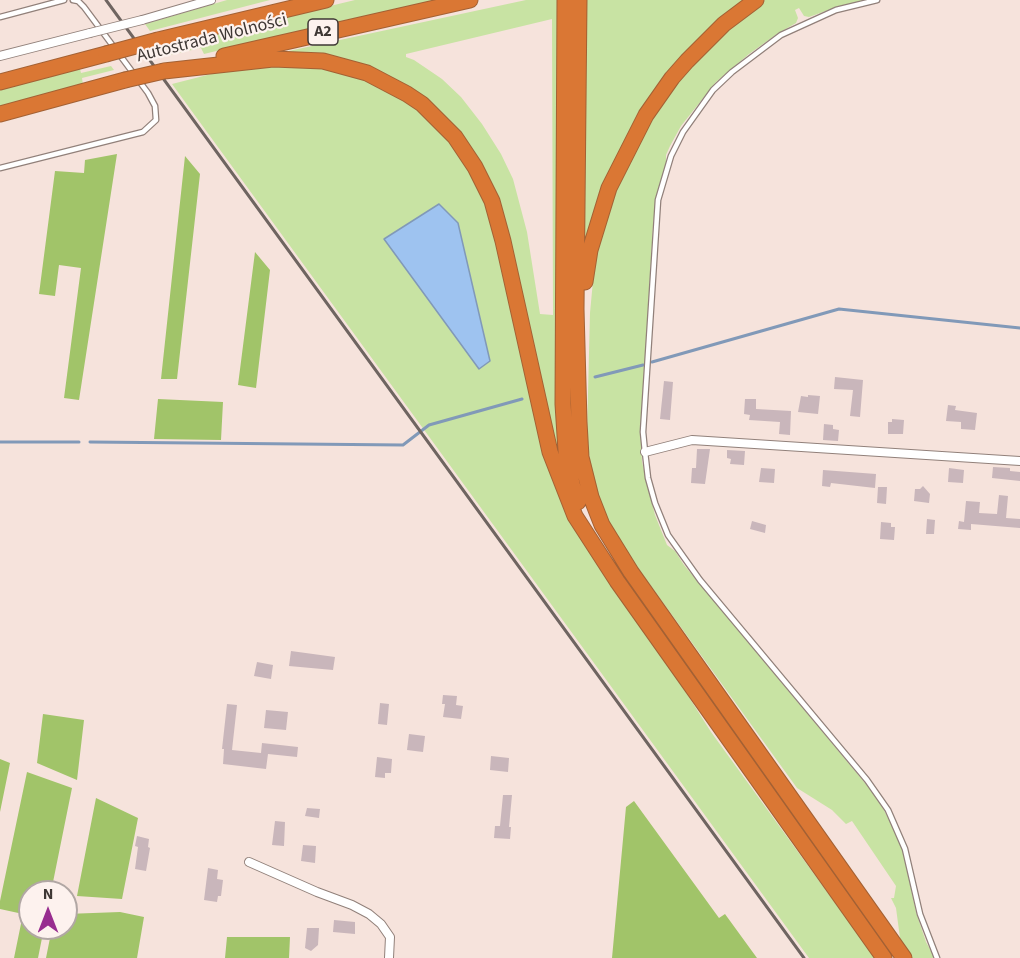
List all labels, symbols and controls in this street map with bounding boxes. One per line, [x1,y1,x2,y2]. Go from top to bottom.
street label: Autostrada Wolności [135,10,289,68]
road number: A2 [308,19,338,45]
north arrow [18,880,78,940]
text: N [43,883,53,905]

